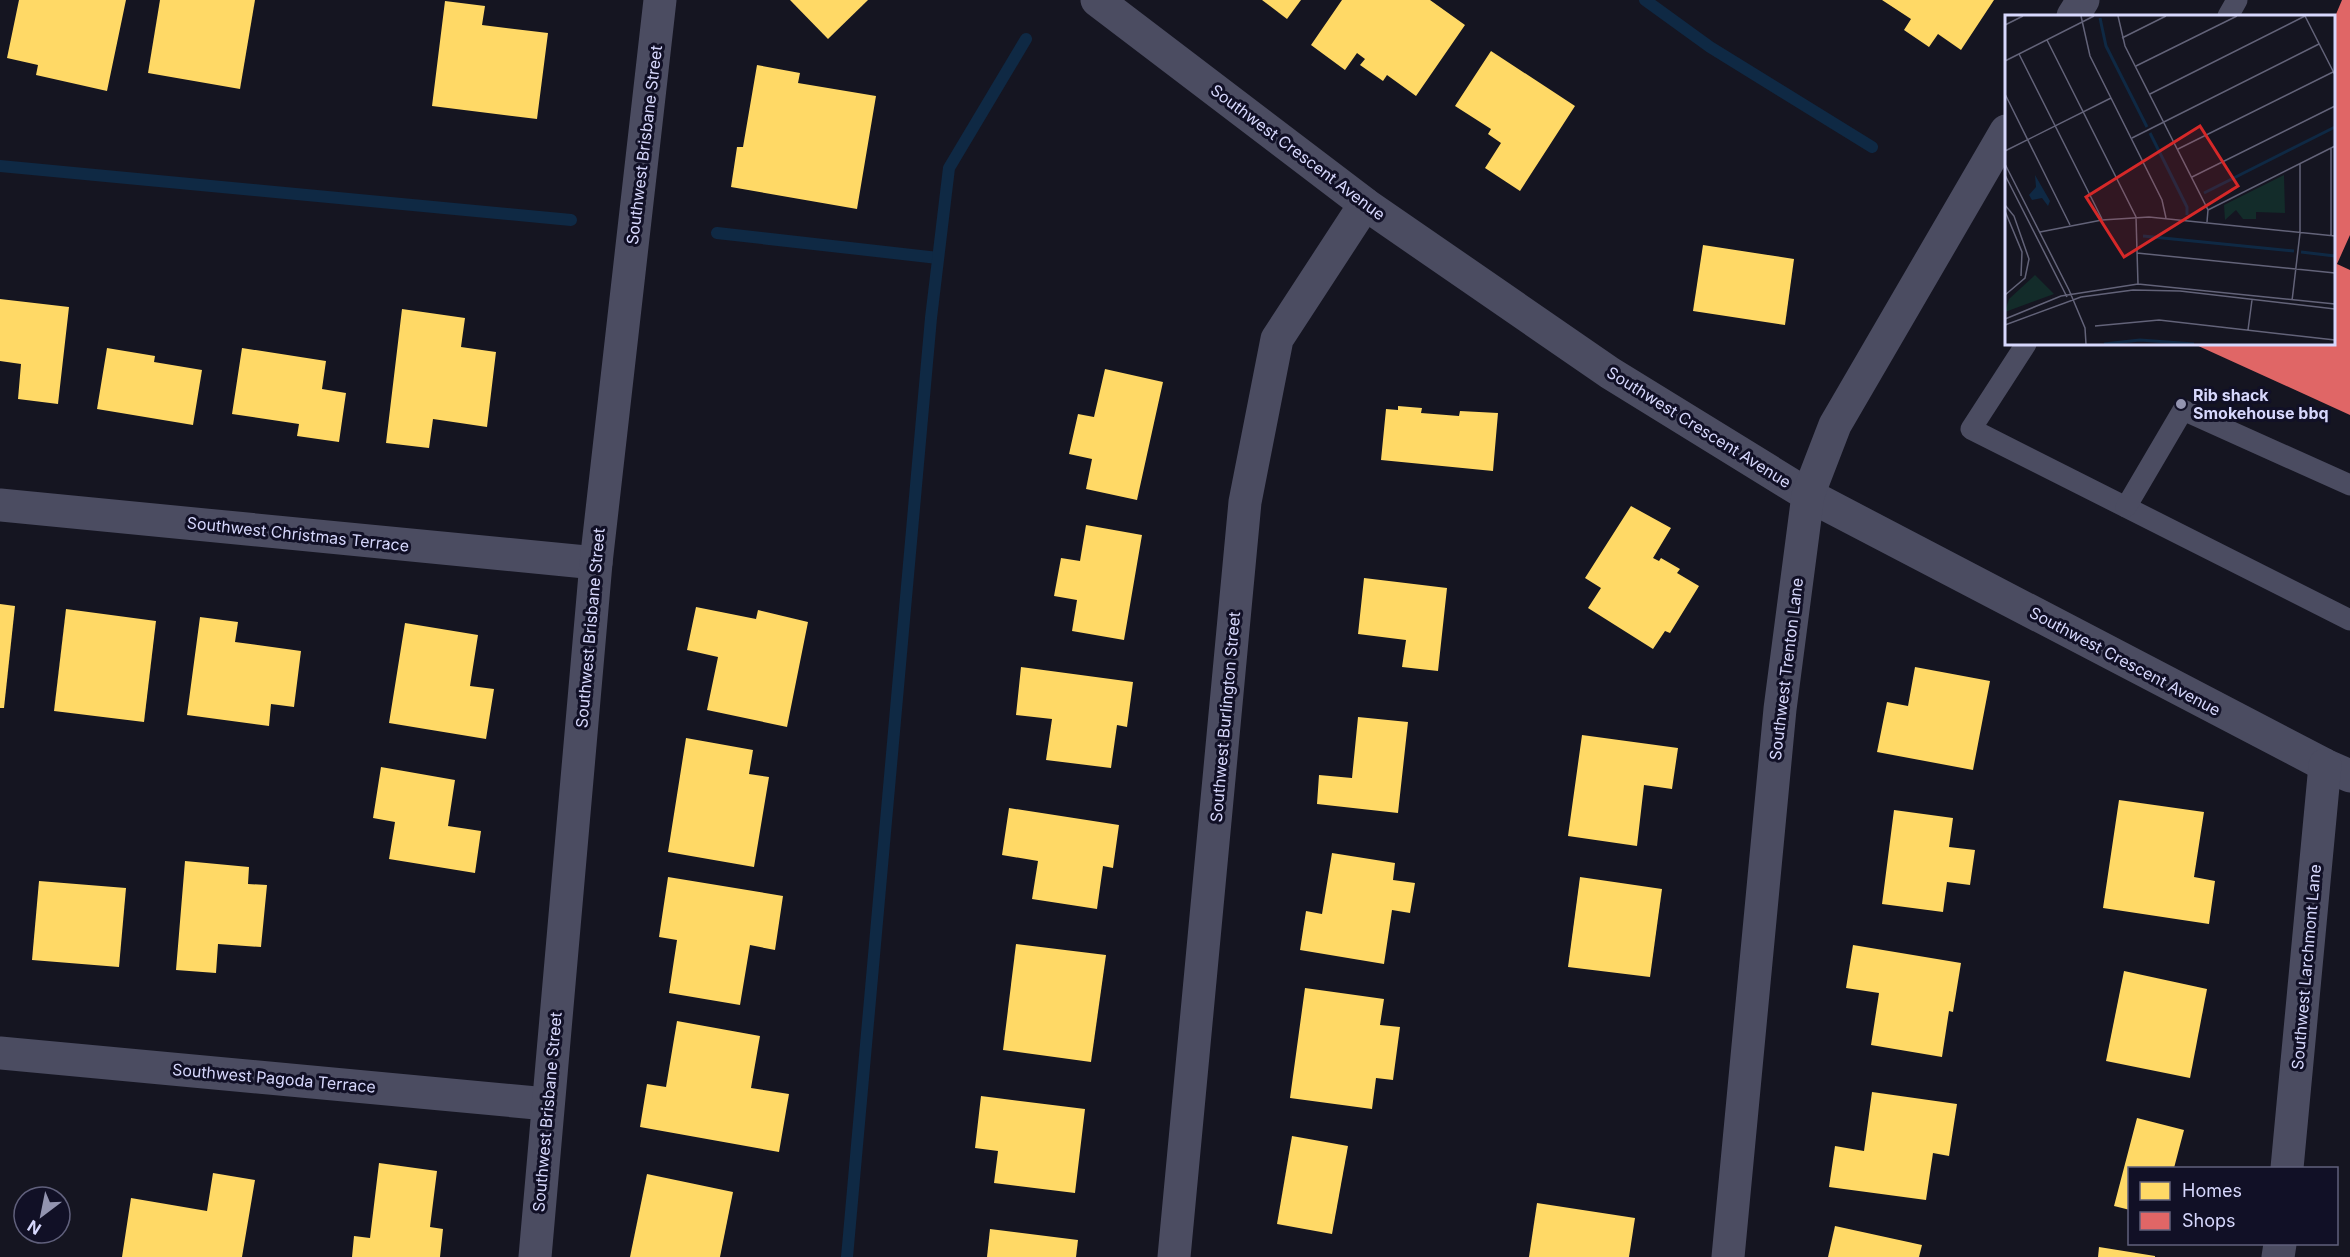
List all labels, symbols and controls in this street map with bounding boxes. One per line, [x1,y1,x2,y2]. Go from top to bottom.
inset map [2005,15,2335,345]
street label: Southwest Brisbane Street [622,44,666,246]
street label: Southwest Crescent Avenue [1207,80,1389,224]
street label: Southwest Crescent Avenue [1603,362,1795,492]
place label: Rib shack Smokehouse bbq [2193,385,2329,423]
marker: Rib shack Smokehouse bbq [2174,397,2188,411]
street label: Southwest Christmas Terrace [186,512,410,556]
street label: Southwest Brisbane Street [571,527,609,729]
street label: Southwest Trenton Lane [1765,577,1807,761]
street label: Southwest Crescent Avenue [2026,602,2224,720]
street label: Southwest Burlington Street [1206,611,1244,823]
street label: Southwest Larchmont Lane [2287,863,2325,1071]
street label: Southwest Brisbane Street [528,1011,566,1213]
street label: Southwest Pagoda Terrace [171,1059,377,1097]
legend [2128,1167,2338,1245]
text: Homes [2182,1180,2242,1201]
north arrow [12,1185,72,1245]
text: Shops [2182,1210,2236,1231]
text: N [24,1216,45,1239]

